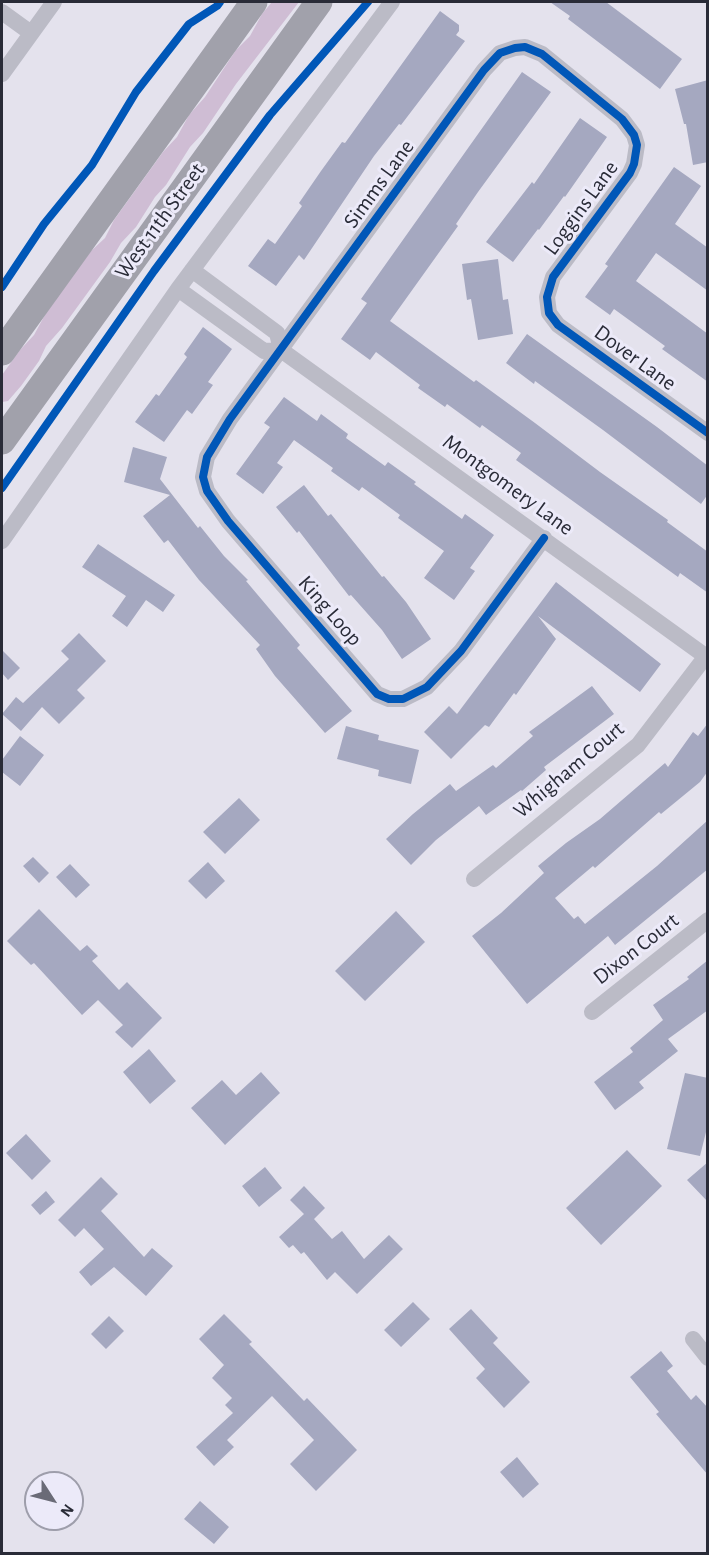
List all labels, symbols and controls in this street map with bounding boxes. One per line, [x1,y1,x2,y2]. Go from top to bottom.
street label: Simms Lane [338,135,420,233]
street label: Loggins Lane [538,156,624,260]
street label: West 11th Street [109,158,211,284]
street label: Dover Lane [589,319,681,397]
street label: Montgomery Lane [437,429,579,541]
street label: King Loop [292,570,368,652]
street label: Whigham Court [508,716,630,824]
street label: Dixon Court [588,907,684,991]
north arrow [24,1471,84,1531]
text: N [57,1501,77,1520]

